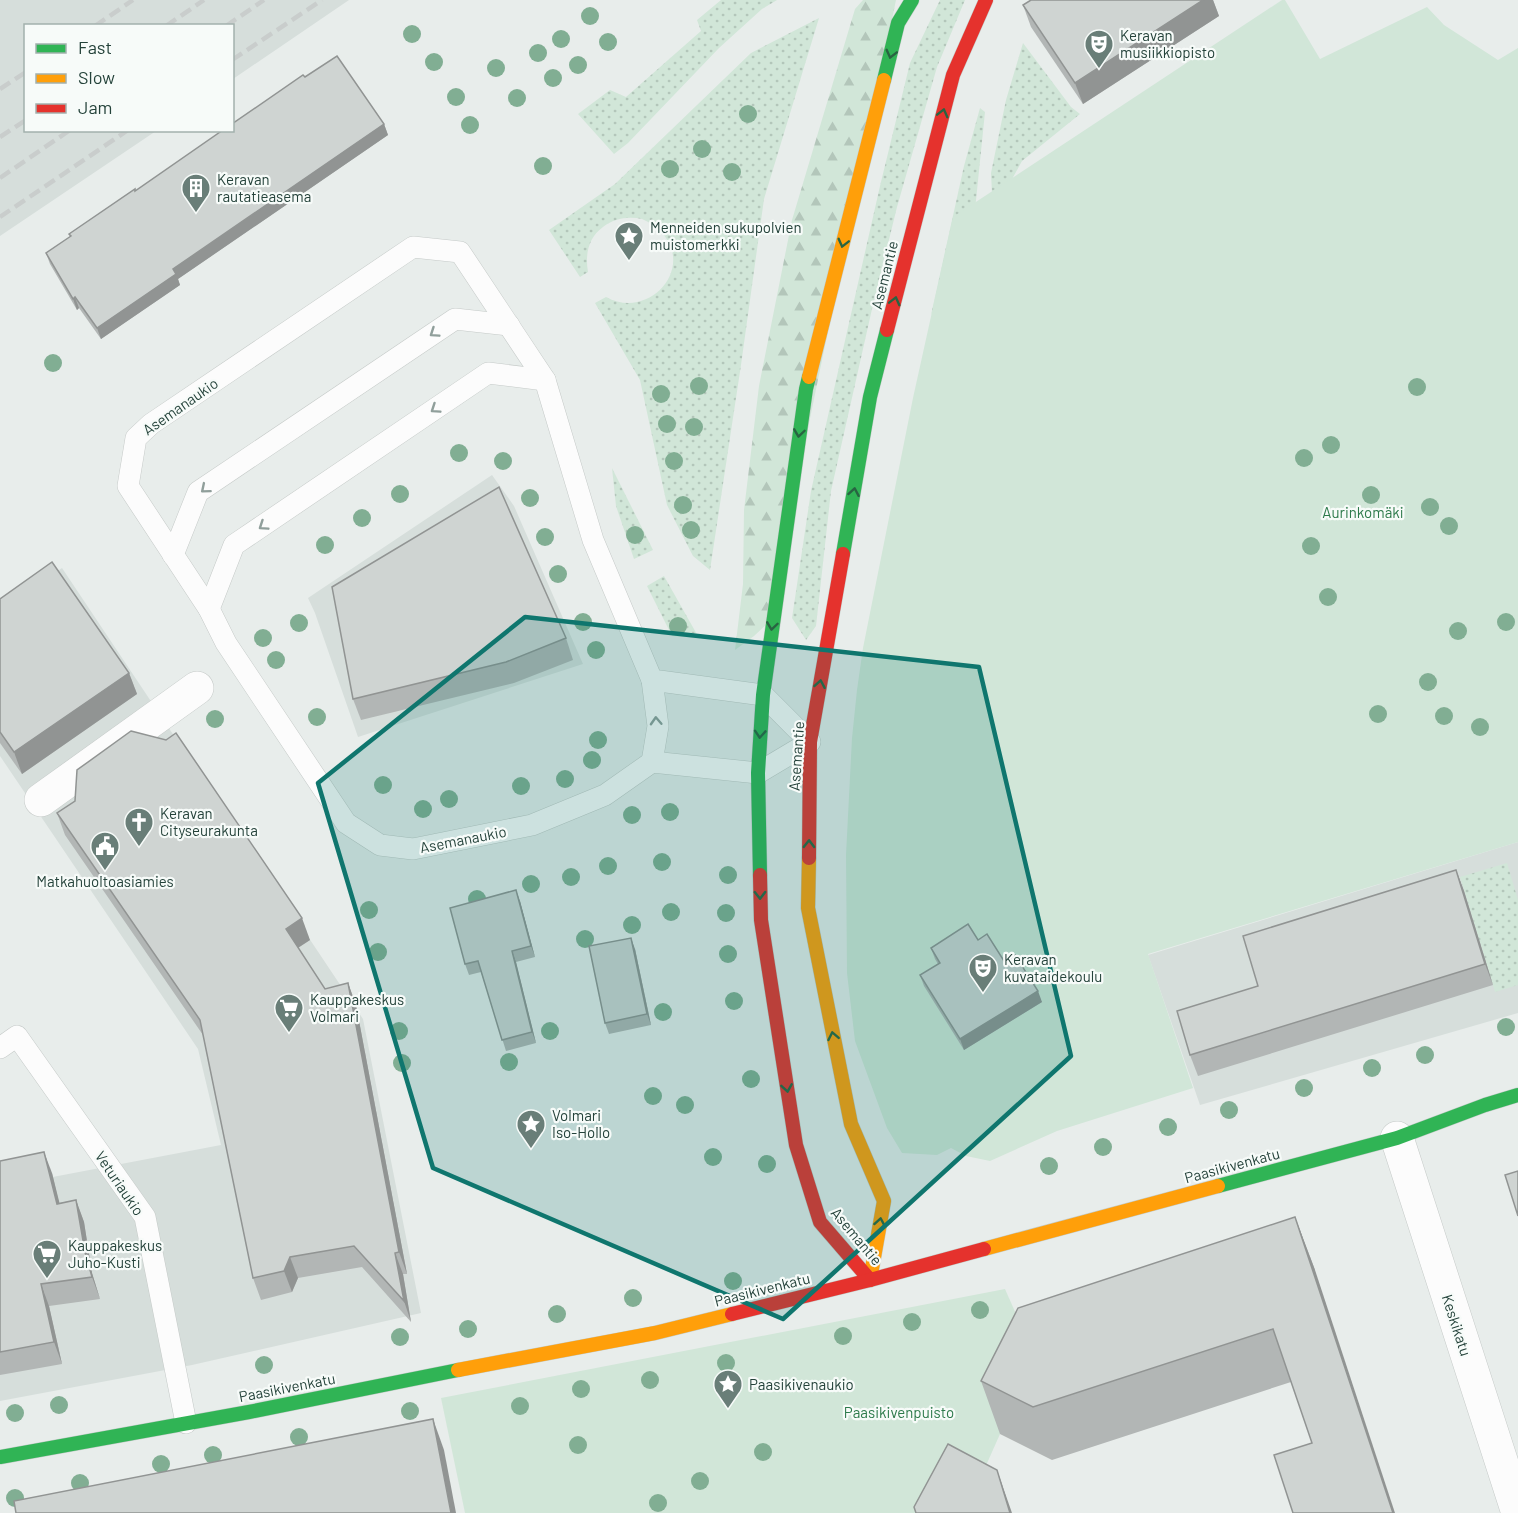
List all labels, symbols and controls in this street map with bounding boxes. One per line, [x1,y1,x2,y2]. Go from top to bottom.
legend [24,24,234,132]
place label: Keravan musiikkiopisto [1120,26,1215,61]
theatre icon: Keravan musiikkiopisto [1083,28,1115,70]
text: Fast [78,36,112,58]
one-way arrow [885,49,898,59]
text: Slow [78,66,115,88]
text: Jam [78,96,112,118]
one-way arrow [936,108,949,118]
place label: Keravan rautatieasema [217,170,311,205]
building icon: Keravan rautatieasema [180,172,212,214]
place label: Menneiden sukupolvien muistomerkki [650,218,802,253]
place icon: Menneiden sukupolvien muistomerkki [613,220,645,262]
one-way arrow [837,238,850,248]
street label: Asemantie [867,239,901,311]
one-way arrow [887,297,900,307]
one-way arrow [430,326,441,337]
street label: Asemanaukio [139,373,221,439]
one-way arrow [430,402,441,413]
one-way arrow [794,428,806,437]
one-way arrow [200,482,211,493]
one-way arrow [847,487,859,497]
park label: Aurinkomäki [1322,503,1404,521]
one-way arrow [258,519,269,530]
one-way arrow [767,621,779,631]
one-way arrow [813,679,826,689]
one-way arrow [650,716,663,725]
street label: Asemantie [785,721,807,791]
one-way arrow [754,730,767,739]
place label: Keravan Cityseurakunta [160,804,258,839]
church icon: Keravan Cityseurakunta [123,806,155,848]
street label: Asemanaukio [418,822,508,856]
public building icon: Matkahuoltoasiamies [89,830,121,872]
one-way arrow [802,839,815,848]
place label: Matkahuoltoasiamies [36,872,174,890]
one-way arrow [754,890,766,899]
place label: Keravan kuvataidekoulu [1004,950,1102,985]
theatre icon: Keravan kuvataidekoulu [967,952,999,994]
place label: Kauppakeskus Volmari [310,990,404,1025]
supermarket icon: Kauppakeskus Volmari [273,992,305,1034]
one-way arrow [827,1031,840,1041]
one-way arrow [781,1083,793,1092]
place label: Volmari Iso-Hollo [552,1106,610,1141]
place icon: Volmari Iso-Hollo [515,1108,547,1150]
street label: Paasikivenkatu [1182,1144,1282,1186]
street label: Veturiaukio [92,1147,148,1219]
street label: Asemantie [828,1203,886,1269]
one-way arrow [873,1217,886,1227]
place label: Kauppakeskus Juho-Kusti [68,1236,162,1271]
supermarket icon: Kauppakeskus Juho-Kusti [31,1238,63,1280]
street label: Paasikivenkatu [712,1268,812,1310]
street label: Keskikatu [1439,1292,1475,1358]
place icon: Paasikivenaukio [712,1368,744,1410]
street label: Paasikivenkatu [237,1369,337,1405]
place label: Paasikivenaukio [749,1375,854,1393]
park label: Paasikivenpuisto [844,1403,954,1421]

